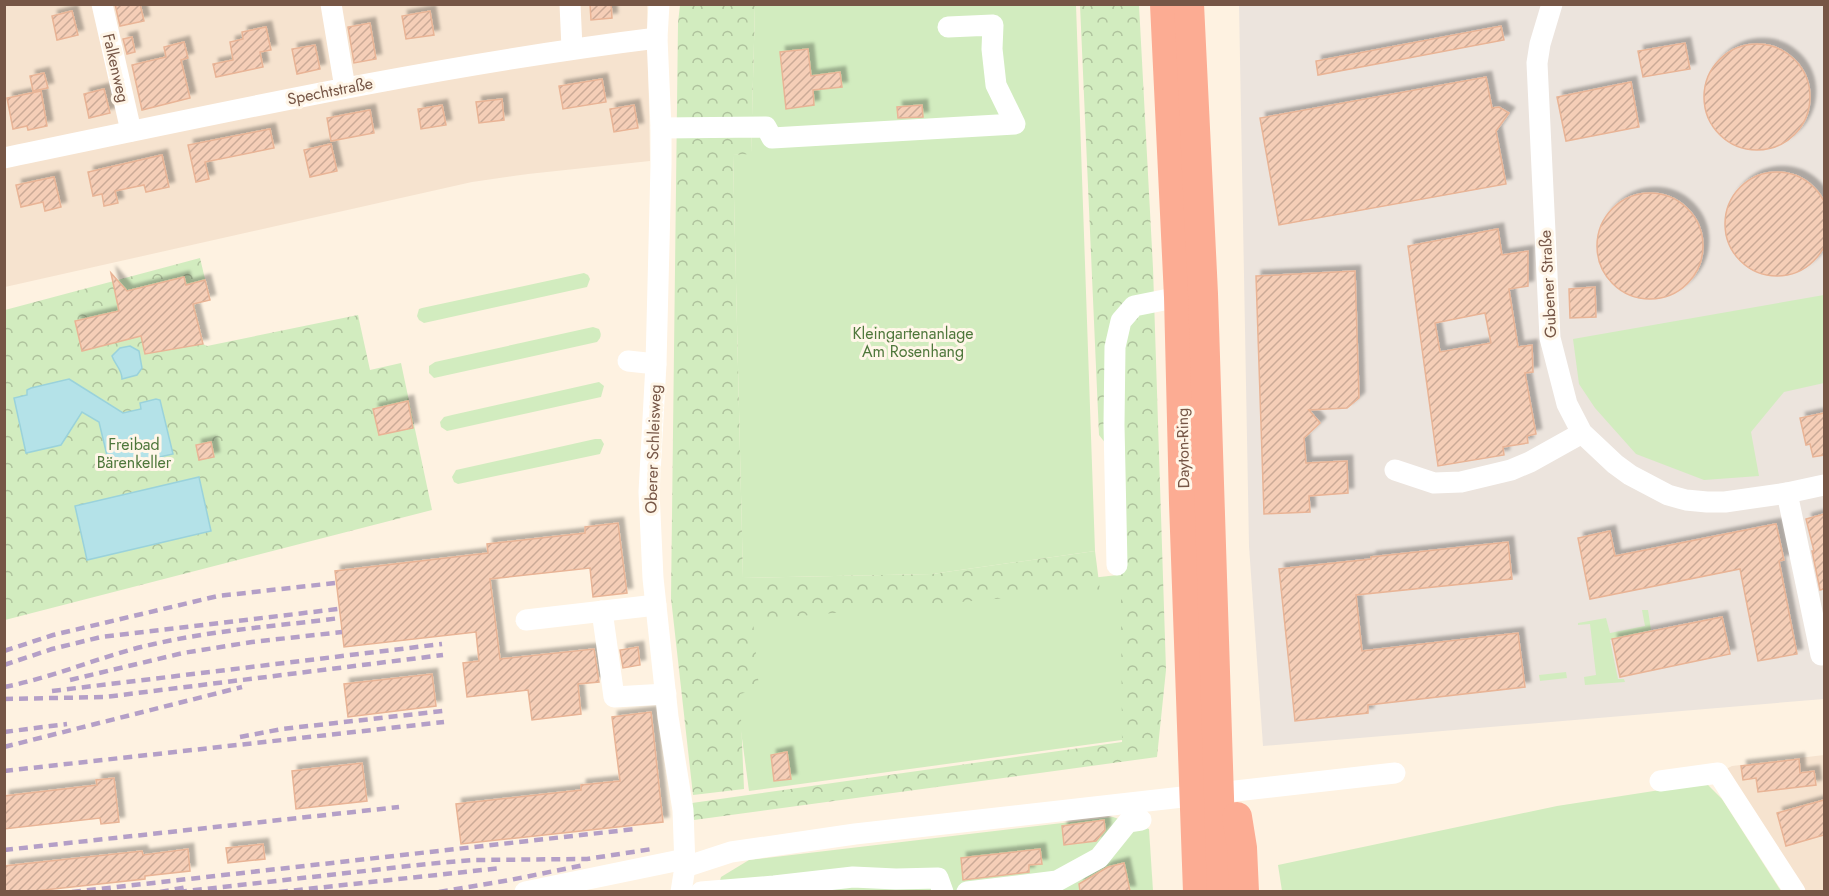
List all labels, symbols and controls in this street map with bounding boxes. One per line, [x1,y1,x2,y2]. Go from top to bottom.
street label: Falkenweg [97,31,135,105]
street label: Spechtstraße [285,71,375,111]
street label: Gubener Straße [1534,229,1562,339]
park label: Kleingartenanlage Am Rosenhang [852,322,974,363]
street label: Oberer Schleisweg [639,384,667,514]
street label: Dayton-Ring [1171,408,1195,488]
park label: Freibad Bärenkeller [97,433,172,474]

